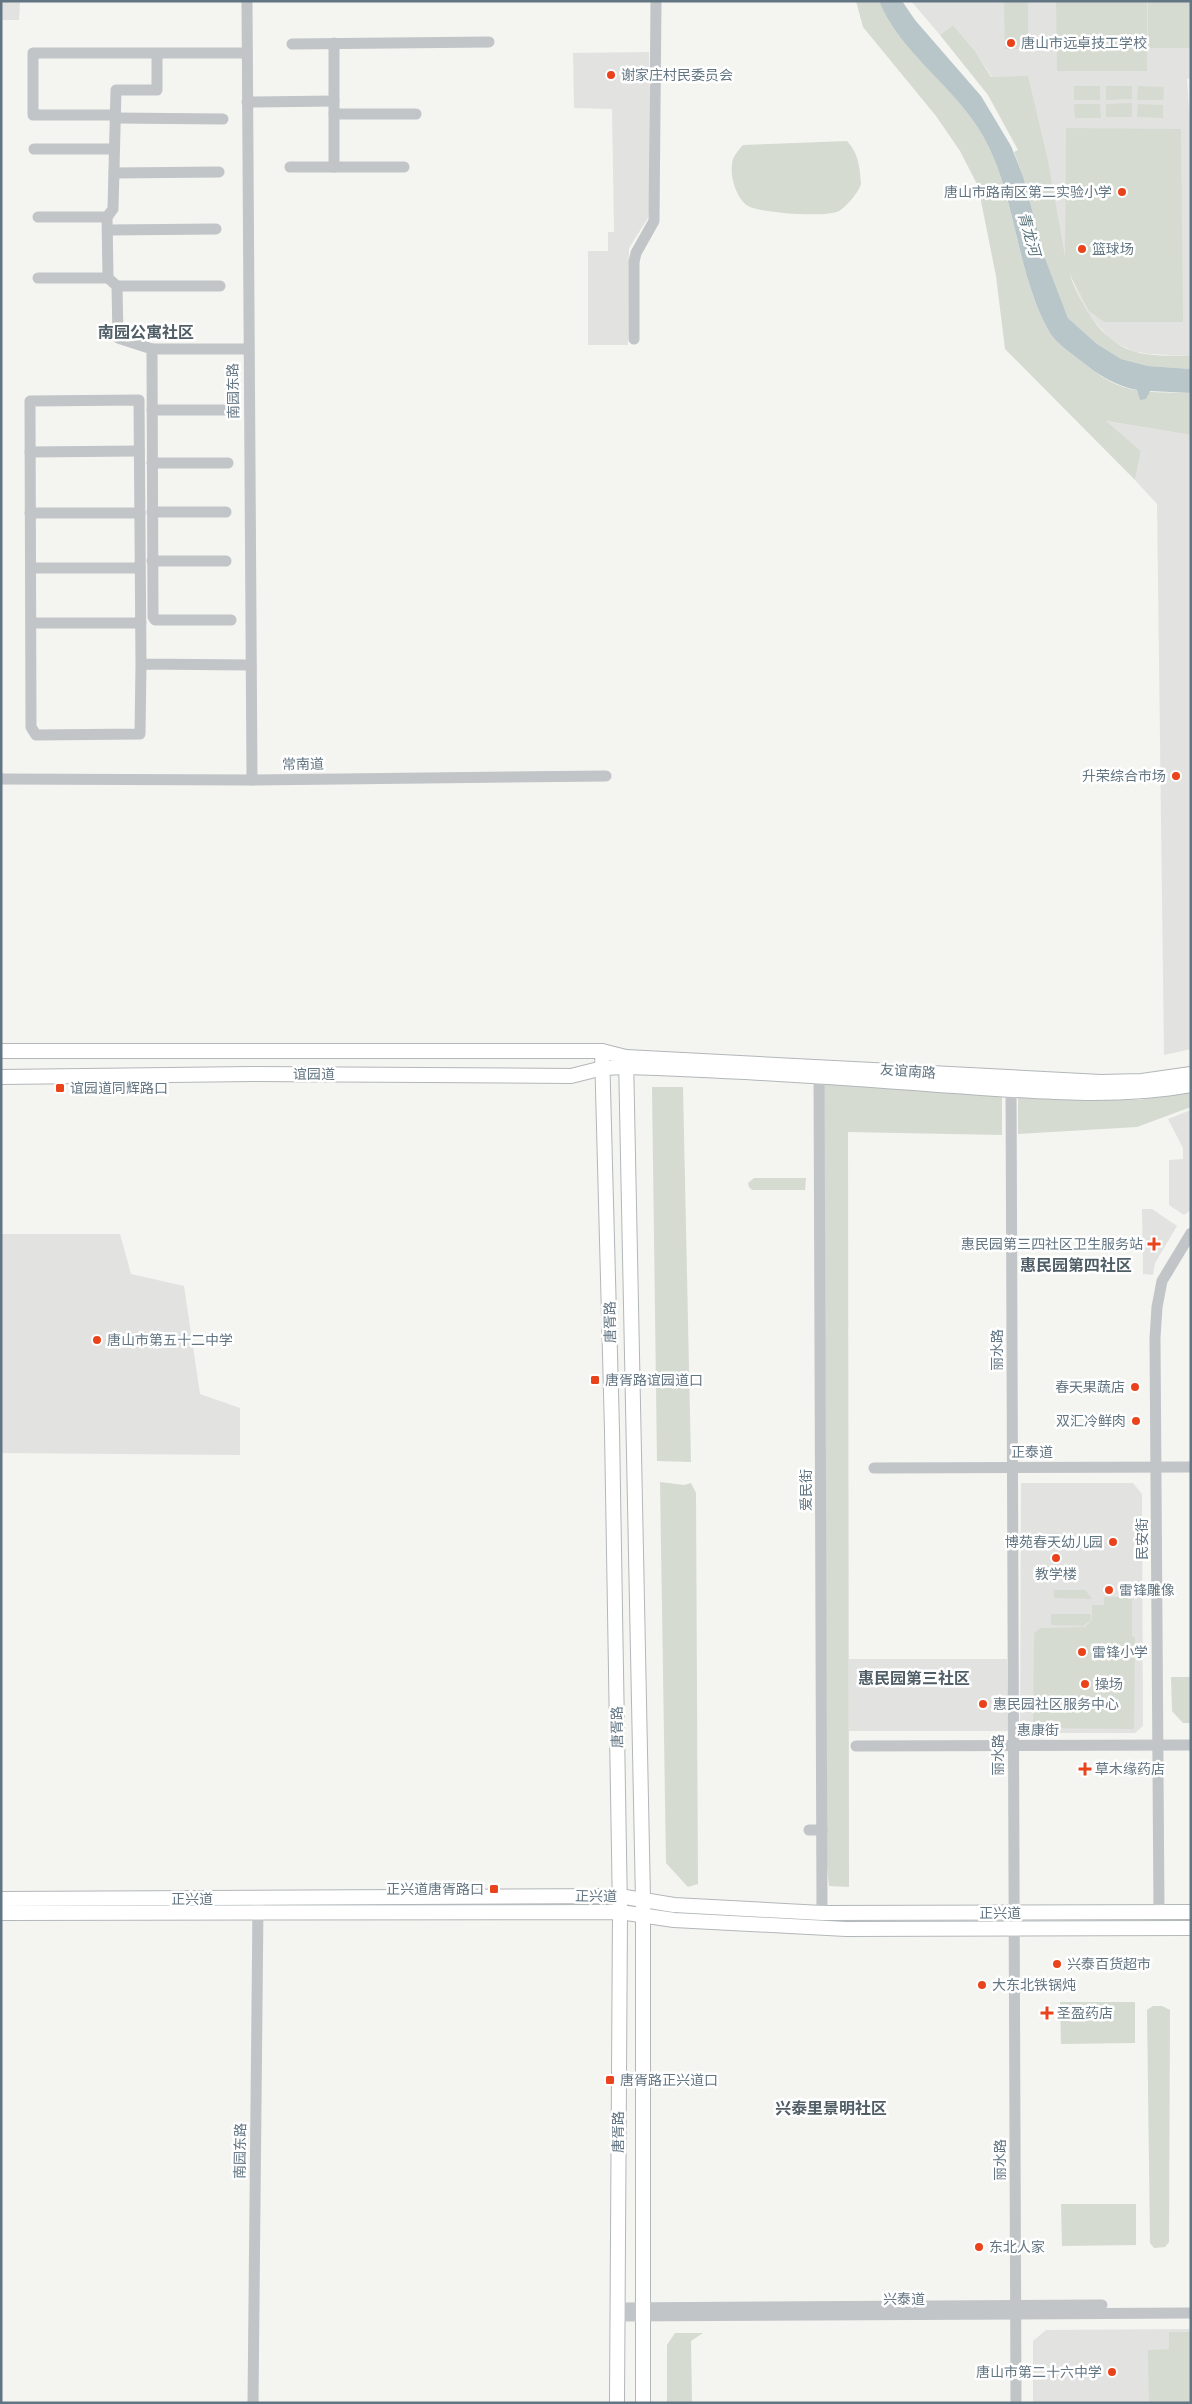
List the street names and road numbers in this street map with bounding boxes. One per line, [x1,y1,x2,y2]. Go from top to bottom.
street label: 南园东路 [225,363,241,419]
street label: 常南道 [282,756,324,772]
street label: 友谊南路 [880,1061,936,1081]
street label: 谊园道 [293,1066,335,1082]
street label: 唐胥路 [602,1301,618,1343]
street label: 丽水路 [989,1329,1005,1371]
street label: 正泰道 [1011,1444,1053,1460]
street label: 爱民街 [798,1469,814,1511]
street label: 民安街 [1134,1518,1150,1560]
street label: 唐胥路 [609,1706,625,1748]
street label: 惠康街 [1017,1722,1059,1738]
street label: 丽水路 [990,1734,1006,1776]
street label: 正兴道 [575,1888,617,1904]
street label: 正兴道 [171,1891,213,1907]
street label: 正兴道 [979,1905,1021,1921]
street label: 唐胥路 [610,2111,626,2153]
street label: 南园东路 [232,2123,248,2179]
street label: 丽水路 [992,2139,1008,2181]
street label: 兴泰道 [883,2291,925,2307]

